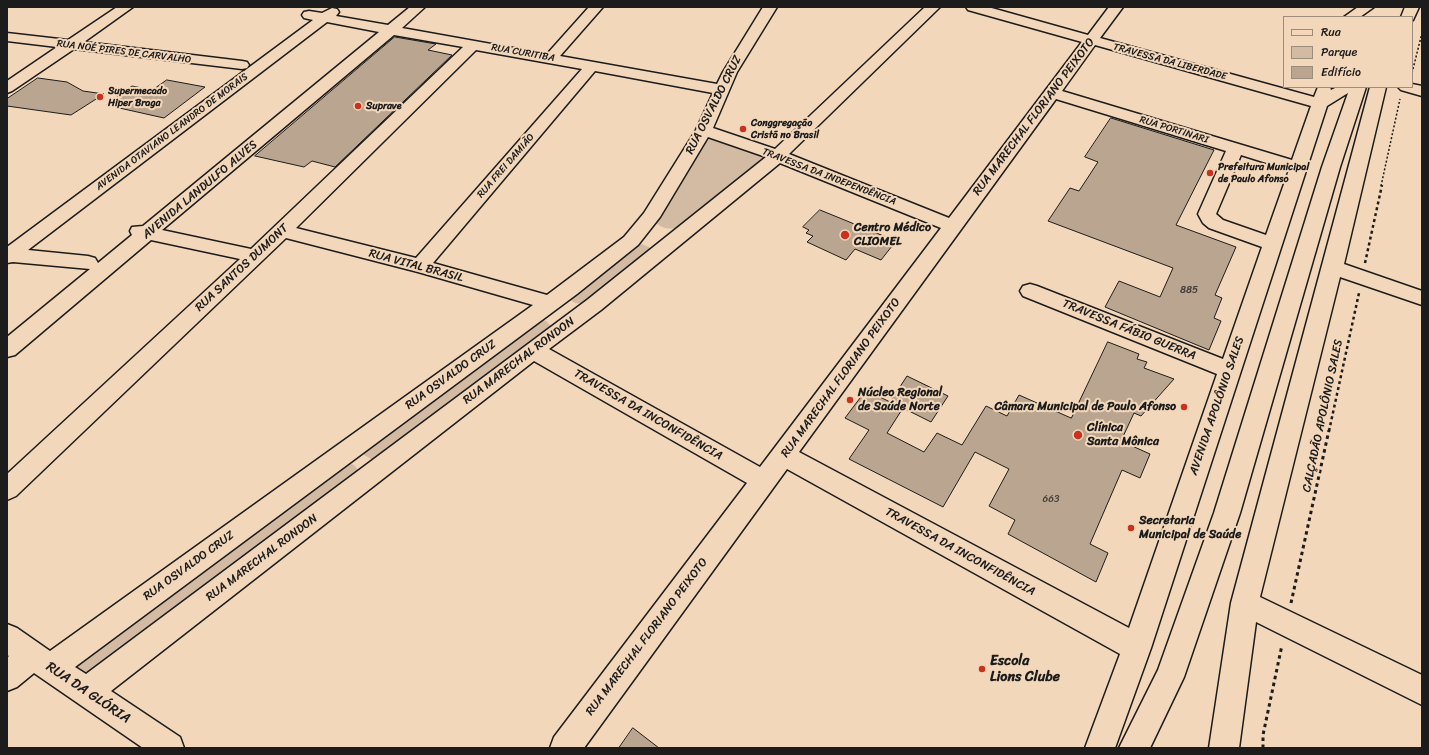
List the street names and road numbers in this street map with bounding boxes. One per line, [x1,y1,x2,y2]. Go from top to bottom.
street label: RUA MARECHAL FLORIANO PEIXOTO [970,35,1098,199]
street label: RUA NOÉ PIRES DE CARVALHO [56,38,192,66]
street label: TRAVESSA DA LIBERDADE [1112,41,1228,83]
street label: RUA CURITIBA [490,42,556,64]
street label: RUA OSVALDO CRUZ [683,53,745,157]
street label: AVENIDA OTAVIANO LEANDRO DE MORAIS [94,71,250,193]
street label: RUA PORTINARI [1138,114,1210,146]
street label: RUA FREI DAMIÃO [475,131,537,201]
street label: AVENIDA LANDULFO ALVES [140,138,260,242]
street label: TRAVESSA DA INDEPENDÊNCIA [760,146,898,208]
street label: RUA SANTOS DUMONT [192,221,292,315]
street label: RUA VITAL BRASIL [367,246,465,286]
street label: RUA MARECHAL FLORIANO PEIXOTO [778,296,904,460]
street label: TRAVESSA FÁBIO GUERRA [1060,297,1198,363]
street label: RUA MARECHAL RONDON [460,314,578,408]
street label: AVENIDA APOLÔNIO SALES [1187,335,1247,477]
street label: RUA OSVALDO CRUZ [403,337,499,413]
street label: CALÇADÃO APOLÔNIO SALES [1300,338,1346,494]
street label: TRAVESSA DA INCONFIDÊNCIA [571,366,725,464]
street label: TRAVESSA DA INCONFIDÊNCIA [883,505,1037,599]
street label: RUA MARECHAL RONDON [203,511,321,605]
street label: RUA OSVALDO CRUZ [141,528,237,604]
street label: RUA MARECHAL FLORIANO PEIXOTO [583,555,711,719]
street label: RUA DA GLÓRIA [43,659,133,727]

